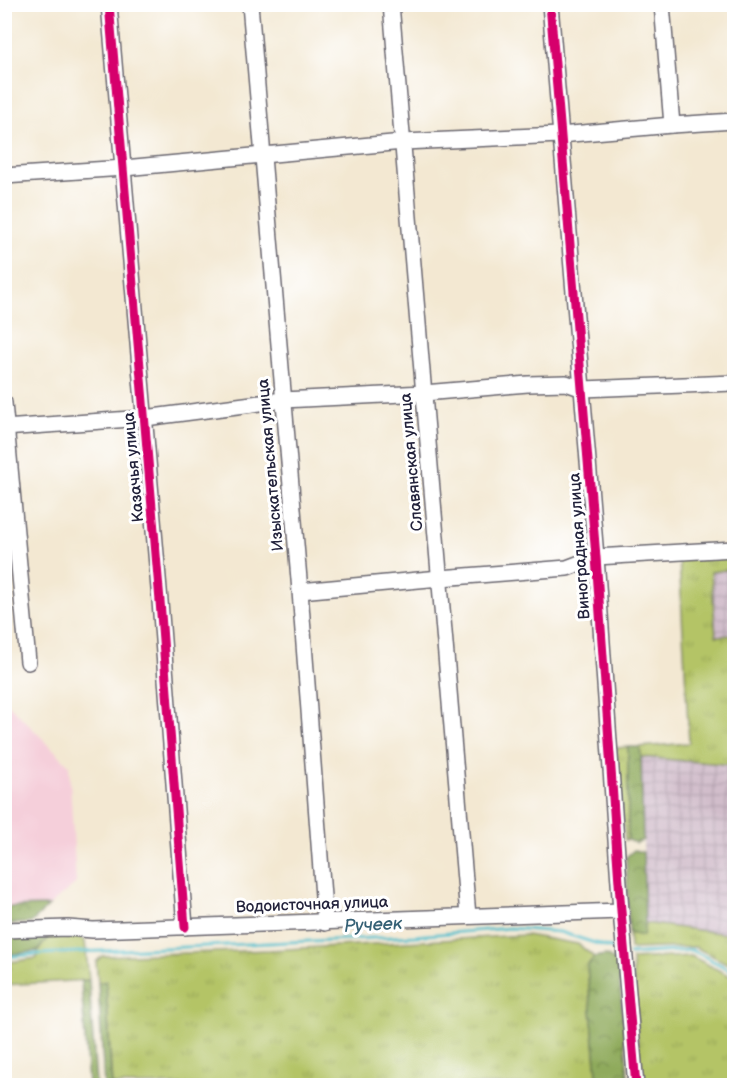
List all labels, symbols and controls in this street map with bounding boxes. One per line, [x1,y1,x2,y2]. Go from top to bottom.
street label: Изыскательская улица [254,377,288,552]
street label: Славянская улица [396,392,428,532]
street label: Казачья улица [120,411,148,523]
street label: Виноградная улица [565,472,595,620]
street label: Водоисточная улица [235,893,389,917]
water label: Ручеек [343,913,403,937]

